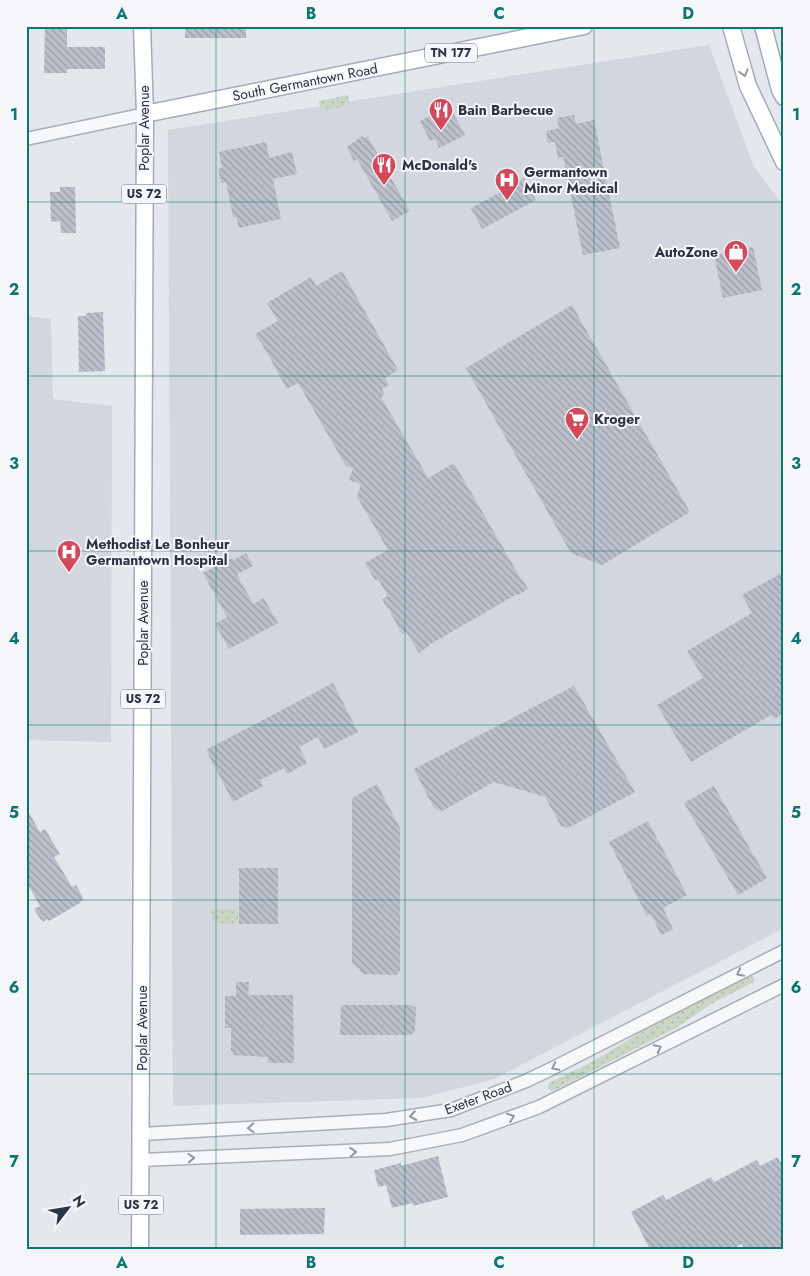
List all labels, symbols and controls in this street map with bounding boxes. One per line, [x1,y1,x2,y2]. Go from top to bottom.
text: A [115,2,128,25]
text: B [306,2,316,25]
text: C [493,2,505,25]
text: D [682,2,694,25]
road number: TN 177 [425,44,477,62]
street label: South Germantown Road [231,58,379,106]
one-way arrow [739,69,749,77]
street label: Poplar Avenue [134,85,154,171]
restaurant icon: Bain Barbecue [428,97,454,131]
place label: Bain Barbecue [458,100,553,120]
text: 1 [10,103,18,126]
text: 1 [792,103,800,126]
restaurant icon: McDonald's [371,152,397,186]
place label: McDonald's [402,155,478,175]
place label: Germantown Minor Medical [524,162,618,198]
hospital icon: Germantown Minor Medical [494,167,520,201]
road number: US 72 [122,184,166,203]
shop icon: AutoZone [723,239,749,273]
place label: AutoZone [654,242,718,262]
text: 2 [9,278,19,301]
text: 2 [791,278,801,301]
supermarket icon: Kroger [564,406,590,440]
place label: Kroger [594,409,640,429]
text: 3 [9,452,19,475]
text: 3 [791,452,801,475]
place label: Methodist Le Bonheur Germantown Hospital [86,534,230,570]
hospital icon: Methodist Le Bonheur Germantown Hospital [56,539,82,573]
street label: Poplar Avenue [133,580,153,666]
text: 4 [8,627,20,650]
text: 4 [790,627,802,650]
road number: US 72 [120,690,166,709]
text: 5 [9,801,19,824]
text: 5 [791,801,801,824]
one-way arrow [737,967,746,977]
text: 6 [9,976,19,999]
text: 6 [791,976,801,999]
street label: Poplar Avenue [132,985,152,1071]
one-way arrow [652,1044,661,1054]
one-way arrow [551,1061,560,1071]
street label: Exeter Road [442,1077,514,1119]
one-way arrow [409,1110,417,1121]
one-way arrow [506,1113,515,1123]
one-way arrow [247,1123,254,1133]
one-way arrow [349,1146,357,1157]
text: 7 [9,1150,19,1173]
text: 7 [791,1150,801,1173]
one-way arrow [187,1153,195,1163]
north arrow [42,1184,92,1234]
text: N [68,1191,91,1211]
road number: US 72 [118,1196,164,1214]
text: A [115,1251,128,1274]
text: B [306,1251,316,1274]
text: C [493,1251,505,1274]
text: D [682,1251,694,1274]

